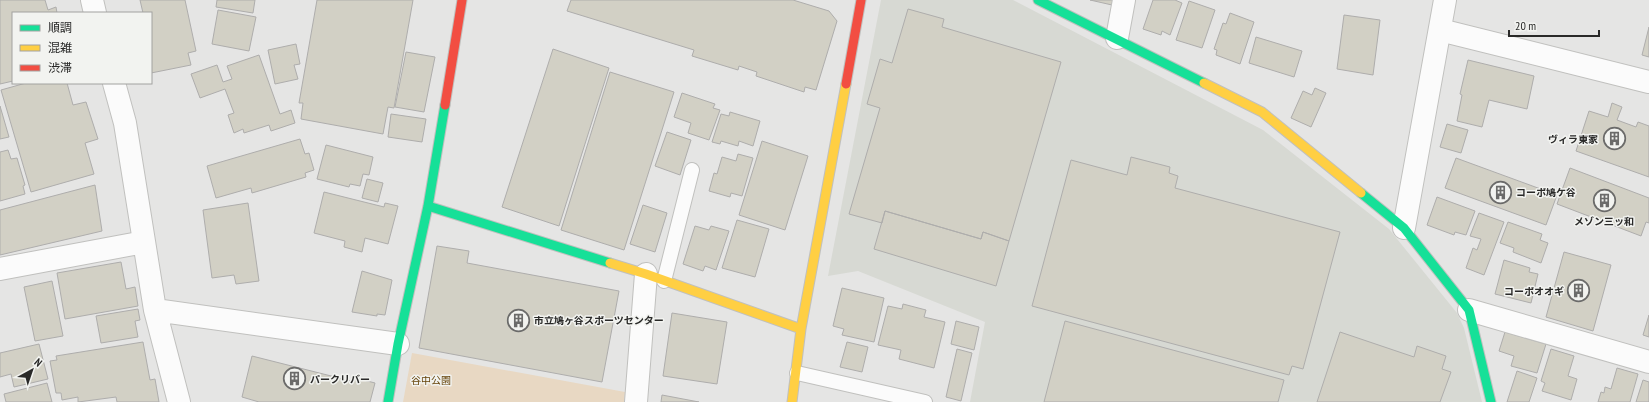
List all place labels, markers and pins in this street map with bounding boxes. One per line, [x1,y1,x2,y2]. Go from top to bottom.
building icon: ヴィラ東家 [1601,126,1627,152]
place label: ヴィラ東家 [1548,133,1598,146]
building icon: コーポ鳩ケ谷 [1488,179,1514,205]
place label: コーポ鳩ケ谷 [1516,186,1576,199]
building icon: メゾン三ッ和 [1591,188,1617,214]
place label: メゾン三ッ和 [1574,215,1634,228]
building icon: コーポオオギ [1566,278,1592,304]
place label: コーポオオギ [1504,285,1564,298]
building icon: 市立鳩ヶ谷スポーツセンター [506,307,532,333]
place label: 市立鳩ヶ谷スポーツセンター [534,314,664,327]
building icon: パークリバー [282,366,308,392]
place label: パークリバー [310,373,370,386]

